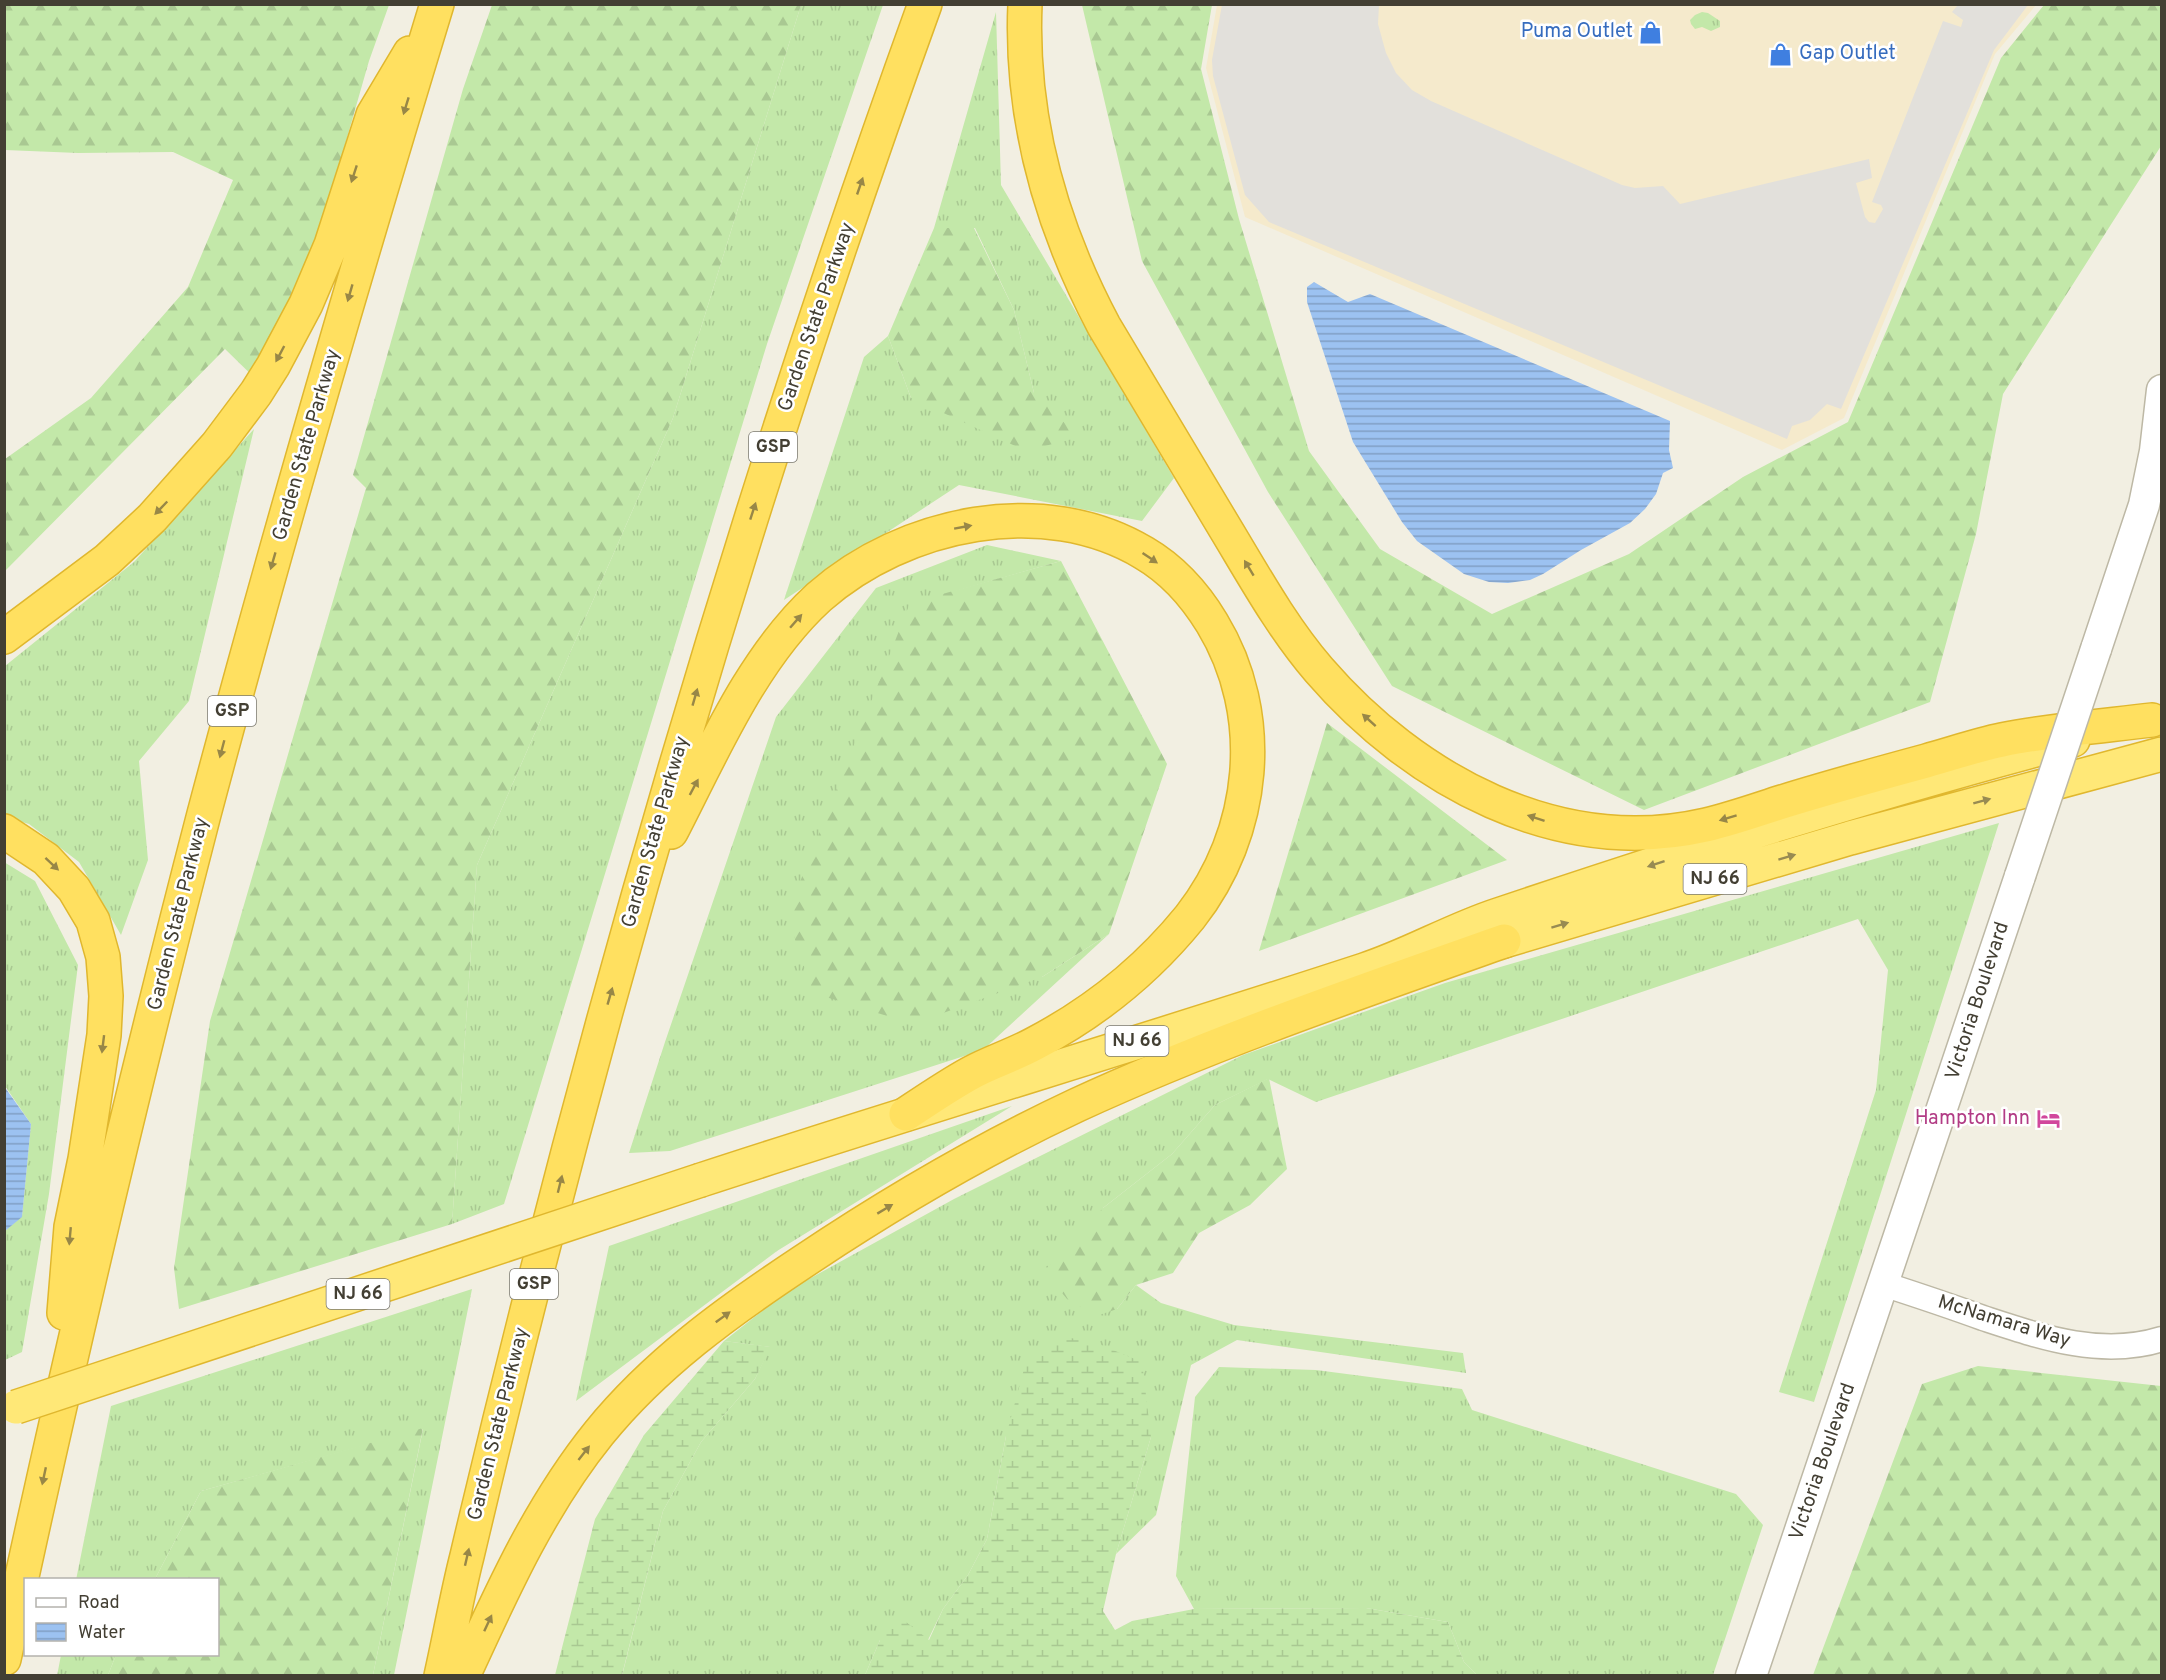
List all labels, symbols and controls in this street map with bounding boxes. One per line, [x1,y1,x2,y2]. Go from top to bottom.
place label: Puma Outlet [1521,19,1633,45]
shop icon: Puma Outlet [1638,19,1664,45]
shop icon: Gap Outlet [1768,41,1794,67]
place label: Gap Outlet [1799,41,1896,67]
one-way arrow [401,97,410,115]
one-way arrow [349,165,358,183]
one-way arrow [856,177,866,195]
street label: Garden State Parkway [772,219,862,415]
one-way arrow [345,284,354,302]
street label: Garden State Parkway [267,346,347,544]
one-way arrow [275,346,285,363]
road number: GSP [749,432,797,462]
one-way arrow [154,501,168,516]
one-way arrow [749,502,758,520]
one-way arrow [953,522,972,531]
one-way arrow [268,552,278,570]
one-way arrow [1142,552,1158,563]
one-way arrow [1244,560,1255,576]
one-way arrow [789,614,802,629]
one-way arrow [691,688,700,706]
road number: GSP [208,696,256,726]
one-way arrow [1362,714,1377,727]
street label: Garden State Parkway [616,733,696,931]
one-way arrow [217,740,226,758]
one-way arrow [689,778,699,796]
one-way arrow [1973,796,1991,805]
one-way arrow [1527,813,1545,822]
one-way arrow [1719,814,1737,823]
street label: Garden State Parkway [142,815,216,1013]
one-way arrow [1778,852,1796,861]
one-way arrow [45,857,60,871]
one-way arrow [1647,860,1665,869]
road number: NJ 66 [1684,864,1746,894]
street label: Victoria Boulevard [1940,919,2016,1083]
one-way arrow [1551,920,1569,929]
one-way arrow [606,987,615,1005]
road number: NJ 66 [1106,1026,1168,1056]
one-way arrow [98,1034,108,1053]
place label: Hampton Inn [1915,1106,2030,1132]
hotel icon: Hampton Inn [2035,1106,2061,1132]
one-way arrow [555,1175,565,1193]
one-way arrow [877,1204,893,1215]
one-way arrow [65,1227,75,1246]
road number: GSP [510,1269,558,1299]
road number: NJ 66 [326,1279,389,1309]
street label: McNamara Way [1934,1289,2074,1355]
one-way arrow [715,1312,730,1324]
street label: Garden State Parkway [462,1325,536,1523]
street label: Victoria Boulevard [1784,1380,1862,1544]
one-way arrow [577,1445,590,1461]
one-way arrow [39,1466,48,1485]
one-way arrow [462,1547,472,1566]
legend [24,1578,219,1656]
text: Road [78,1592,120,1615]
one-way arrow [483,1614,492,1631]
text: Water [78,1622,125,1645]

